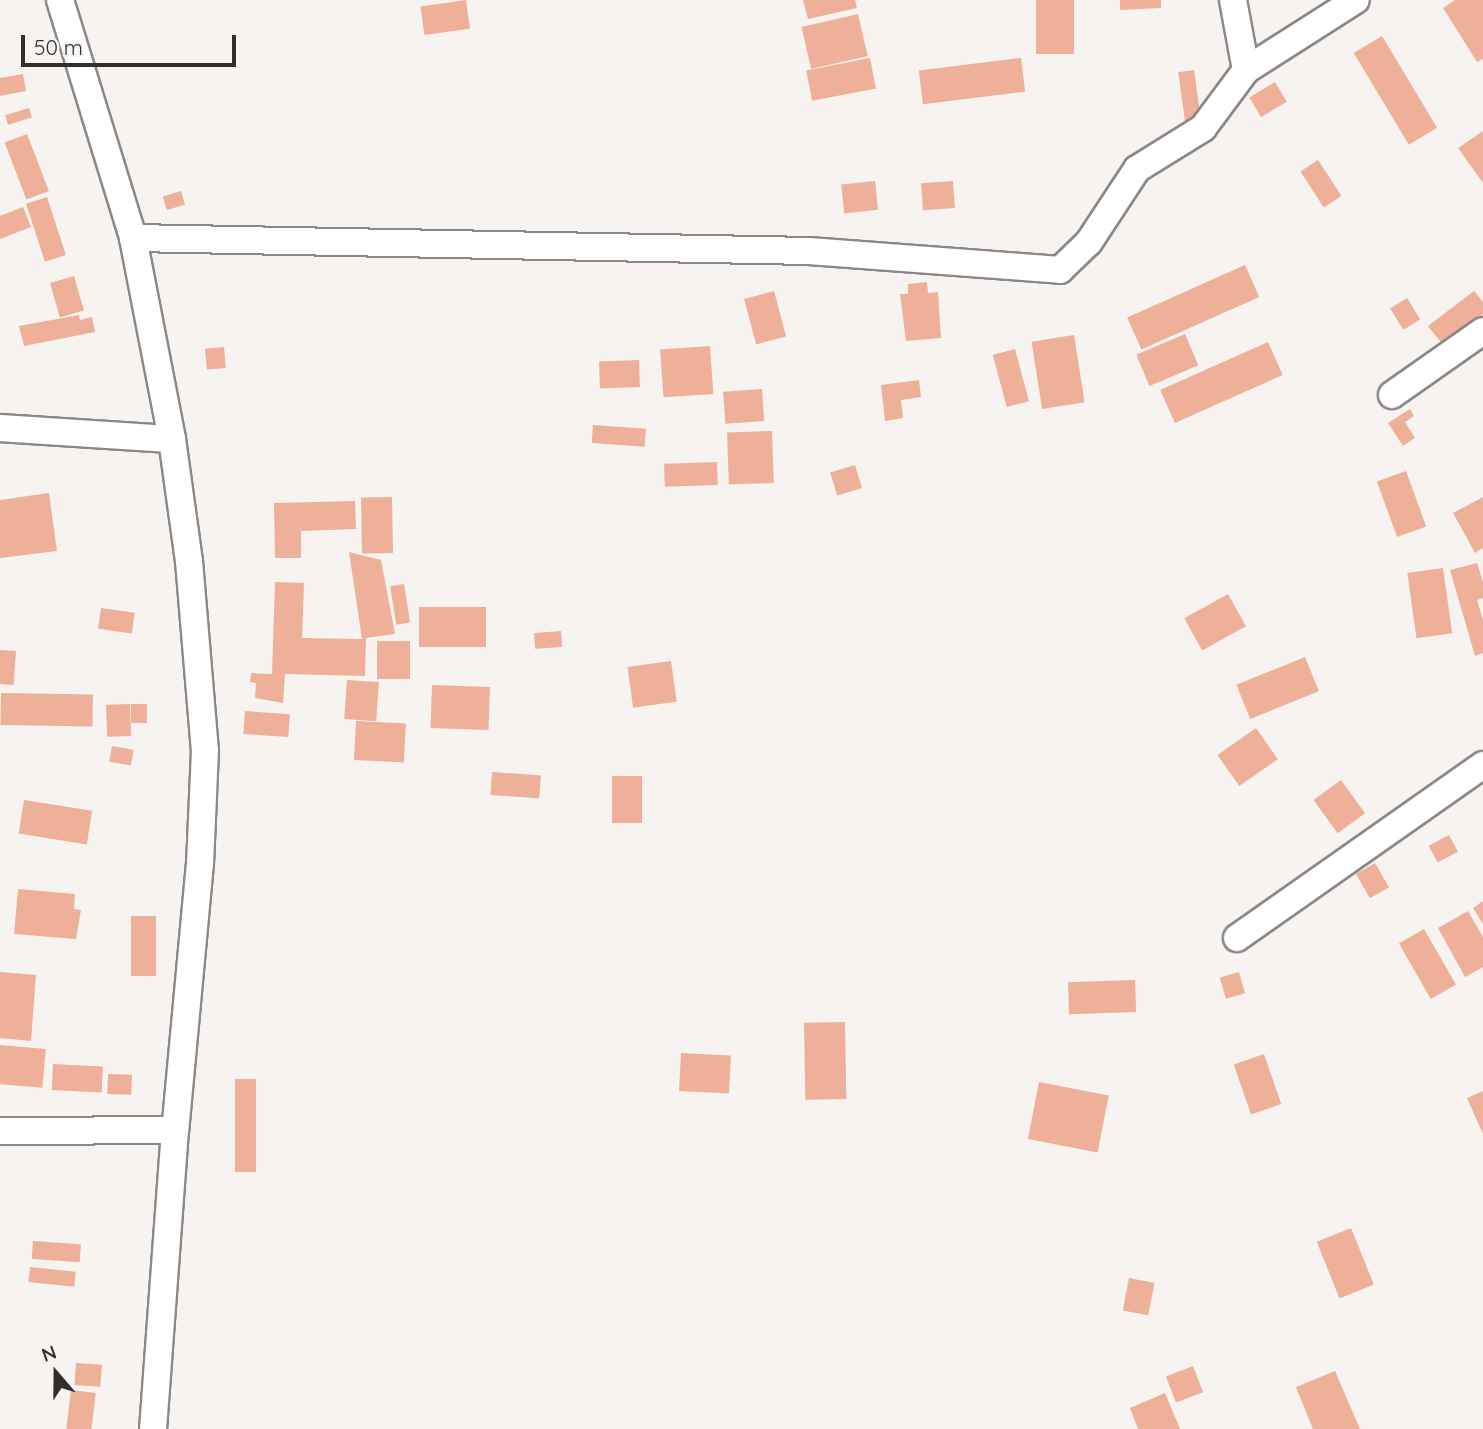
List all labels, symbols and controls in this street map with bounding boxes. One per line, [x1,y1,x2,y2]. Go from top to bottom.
scale bar [24,21,240,65]
text: 50 m [34,34,83,60]
north arrow [21,1338,91,1408]
text: N [38,1340,59,1367]

